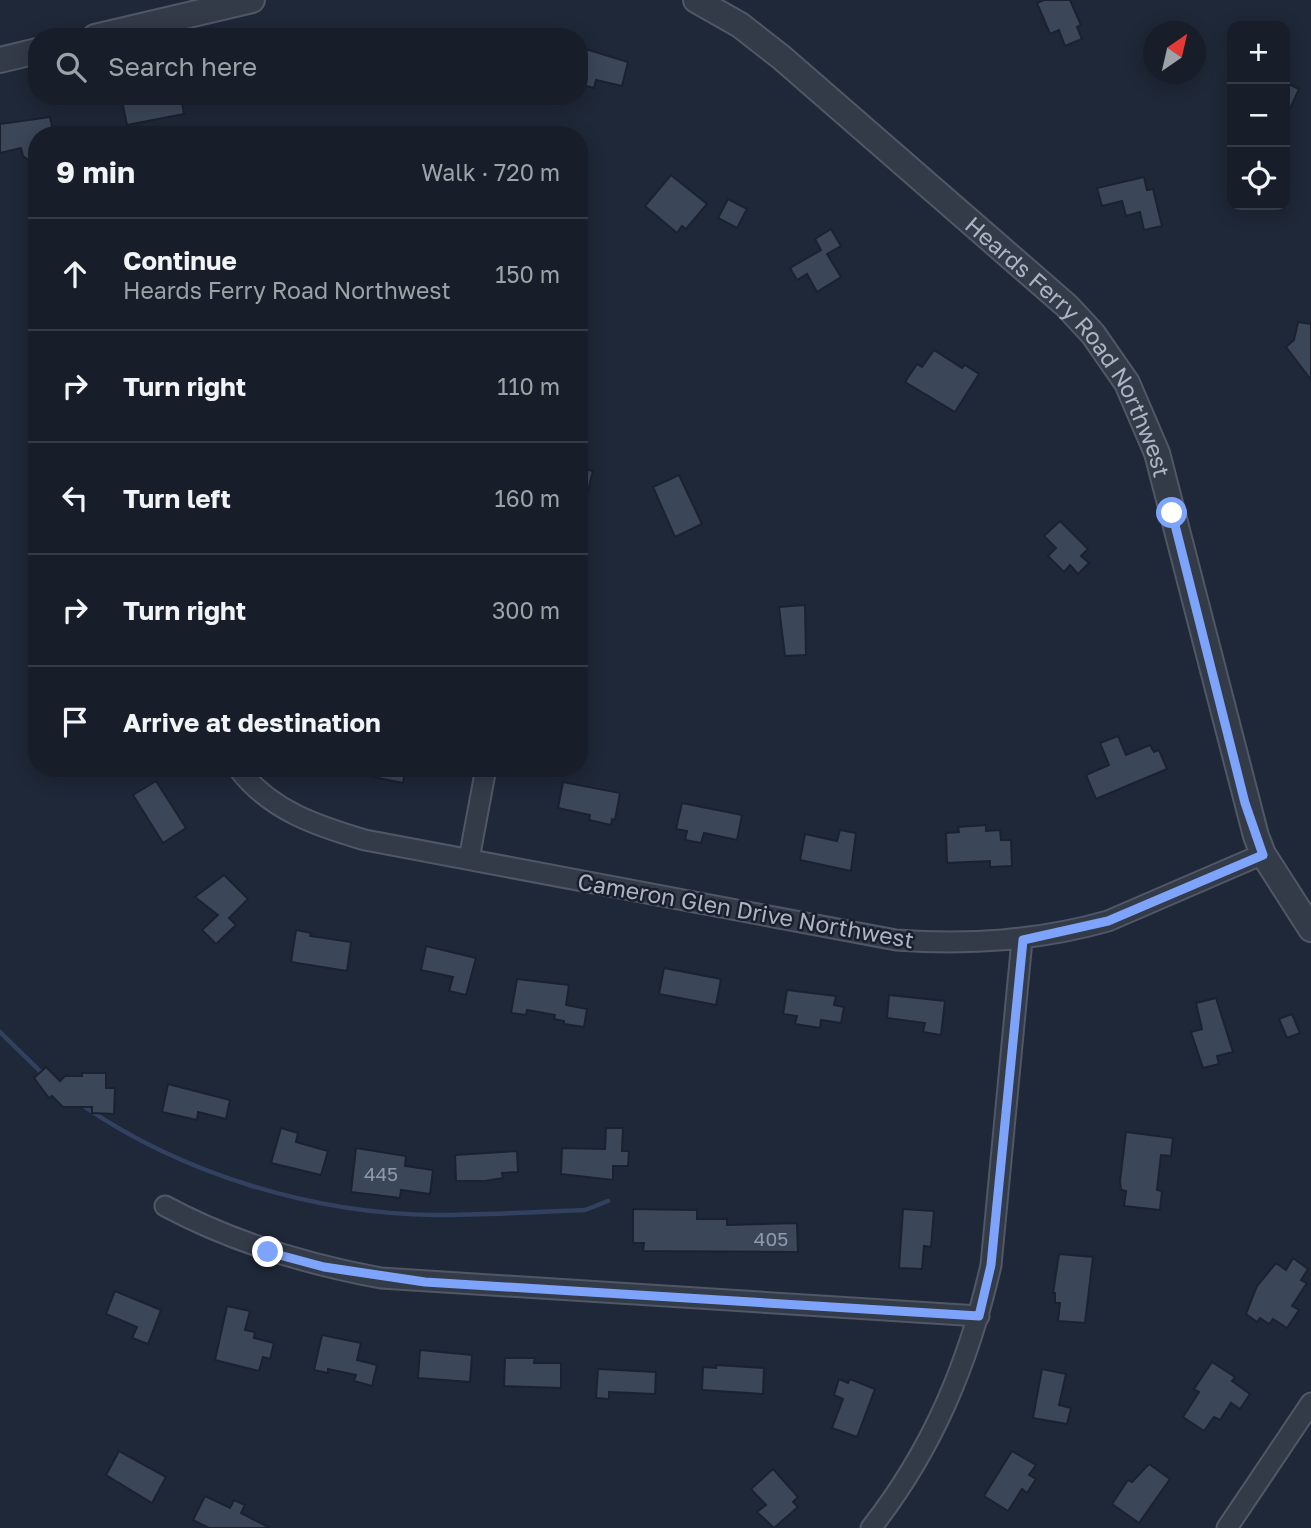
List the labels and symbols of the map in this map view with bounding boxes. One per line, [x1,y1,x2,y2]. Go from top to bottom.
north arrow [1143,21,1206,84]
street label: Heards Ferry Road Northwest [960,210,1177,480]
route start [1156,497,1187,528]
street label: Cameron Glen Drive Northwest [576,867,916,953]
house number: 445 [364,1162,398,1185]
house number: 405 [754,1227,788,1250]
route end [252,1236,283,1267]

